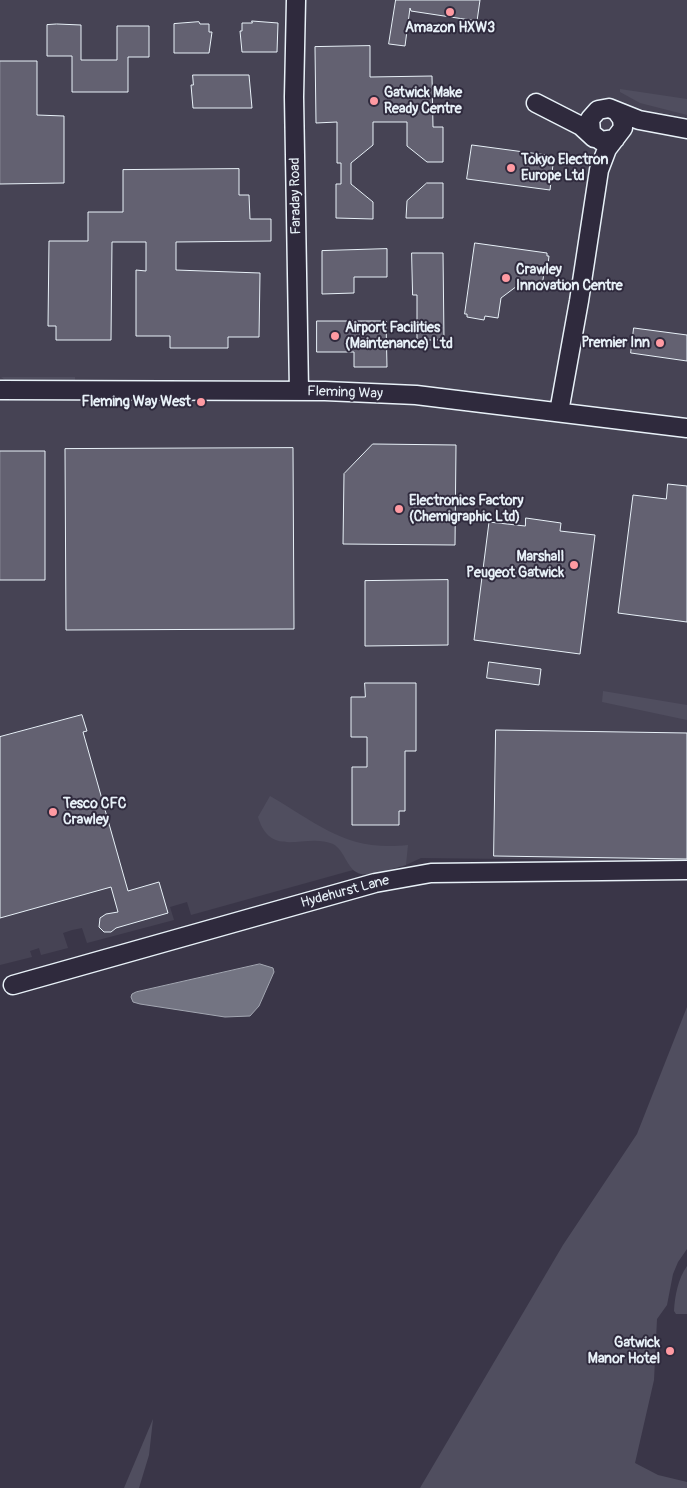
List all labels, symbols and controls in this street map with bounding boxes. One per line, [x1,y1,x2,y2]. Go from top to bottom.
marker: Amazon HXW3 [444,6,456,18]
place label: Amazon HXW3 [405,20,495,36]
place label: Gatwick Make Ready Centre [384,85,462,118]
marker: Gatwick Make Ready Centre [368,95,380,107]
place label: Tokyo Electron Europe Ltd [521,152,608,184]
street label: Faraday Road [287,157,305,235]
marker: Tokyo Electron Europe Ltd [505,162,517,174]
place label: Crawley Innovation Centre [516,262,623,294]
marker: Crawley Innovation Centre [500,272,512,284]
place label: Airport Facilities (Maintenance) Ltd [345,320,453,352]
marker: Airport Facilities (Maintenance) Ltd [329,330,341,342]
place label: Premier Inn [581,335,650,351]
marker: Premier Inn [654,337,666,349]
street label: Fleming Way [307,383,383,403]
place label: Fleming Way West [81,394,191,410]
marker: Fleming Way West [195,396,207,408]
place label: Electronics Factory (Chemigraphic Ltd) [409,493,524,526]
marker: Electronics Factory (Chemigraphic Ltd) [393,503,405,515]
place label: Marshall Peugeot Gatwick [466,549,564,582]
marker: Marshall Peugeot Gatwick [568,559,580,571]
place label: Tesco CFC Crawley [63,796,126,829]
marker: Tesco CFC Crawley [47,806,59,818]
street label: Hydehurst Lane [299,872,391,912]
place label: Gatwick Manor Hotel [588,1335,660,1368]
marker: Gatwick Manor Hotel [664,1345,676,1357]

